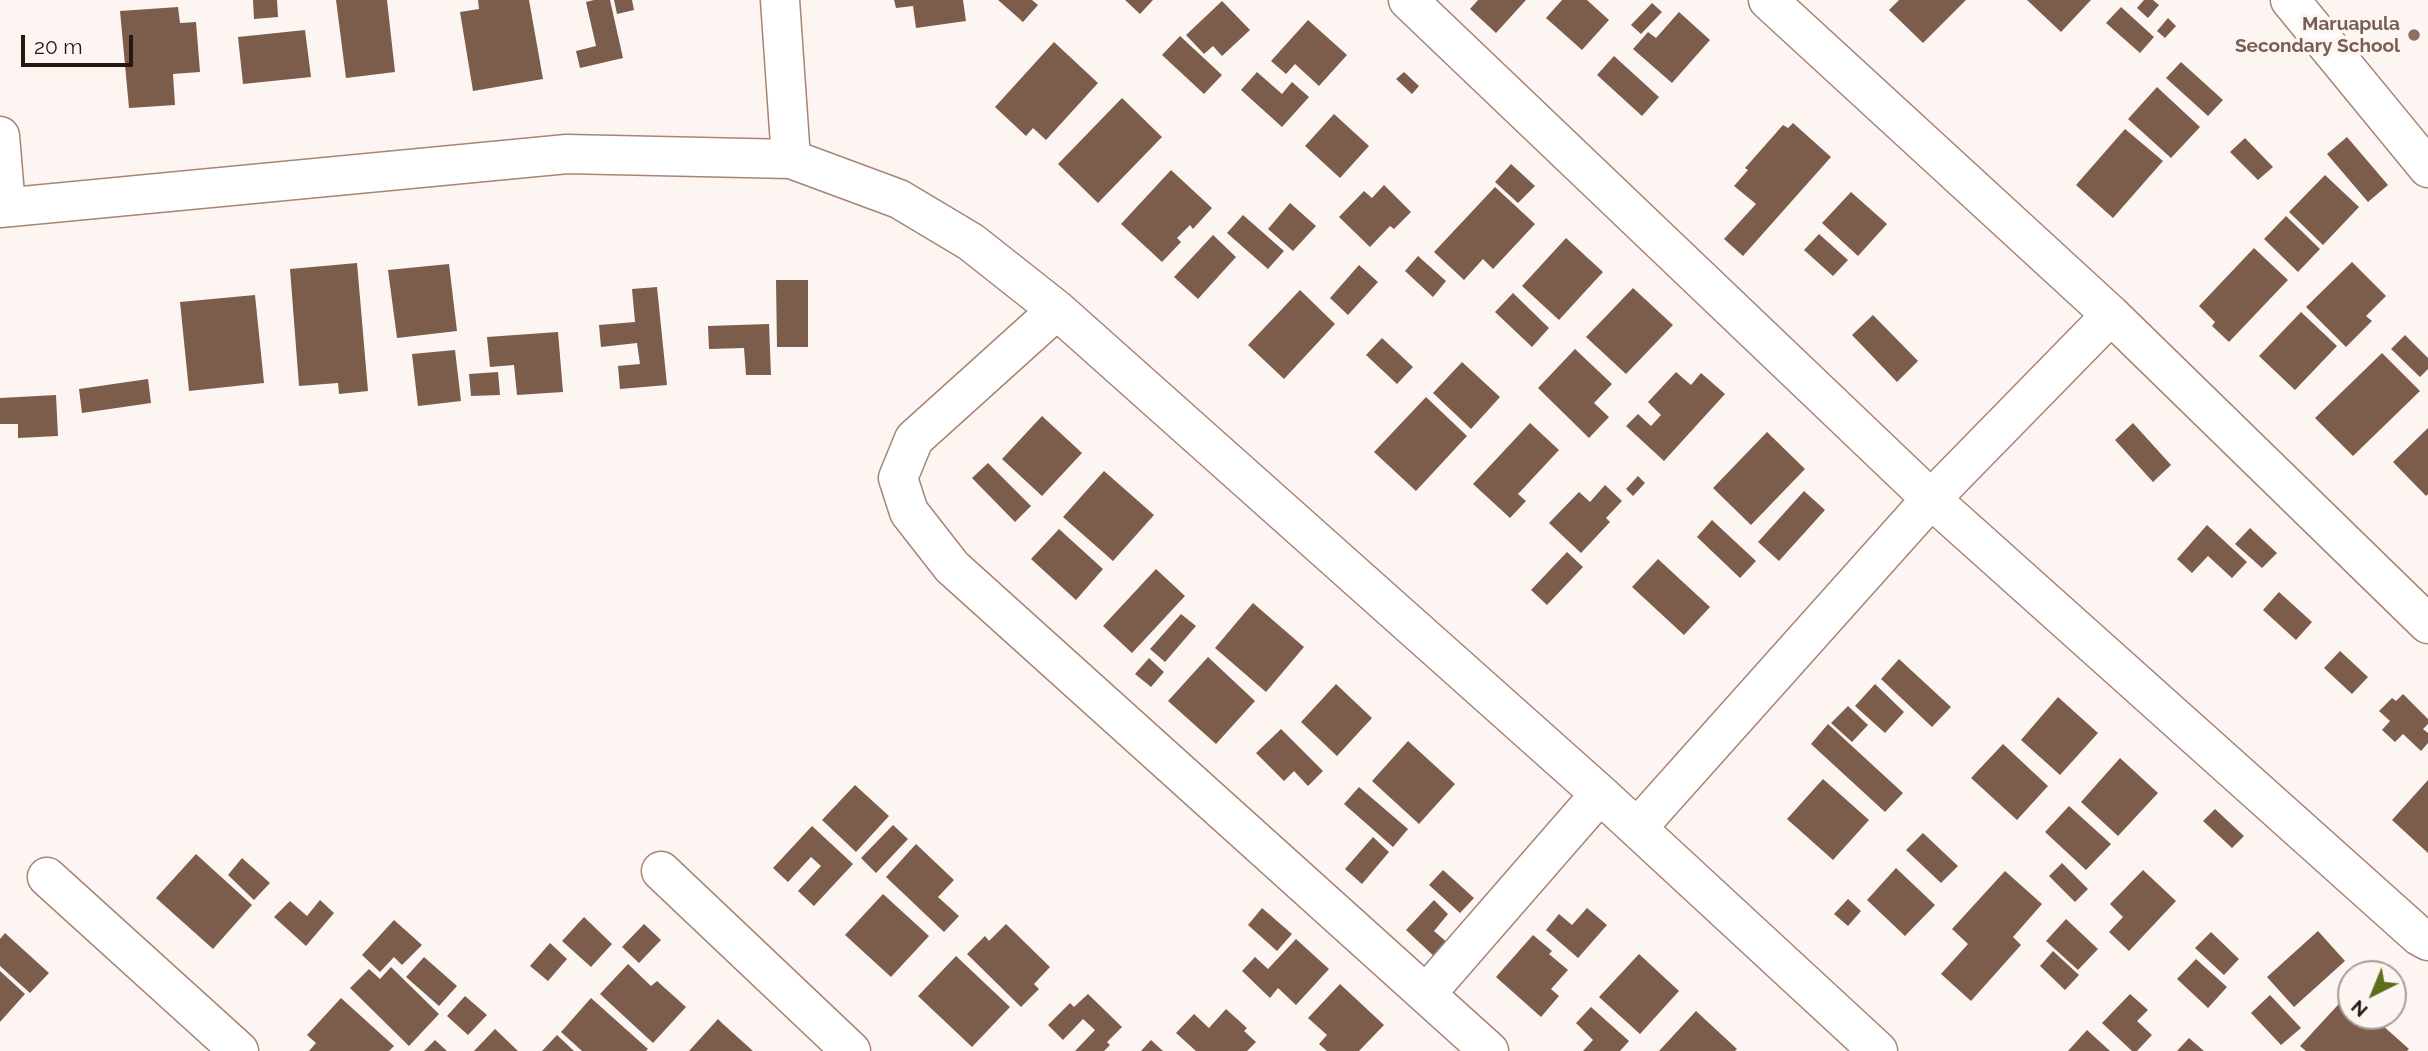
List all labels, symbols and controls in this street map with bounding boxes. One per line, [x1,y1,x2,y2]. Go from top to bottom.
place label: Maruapula Secondary School [2235,13,2400,57]
scale bar [24,21,136,65]
marker: Maruapula Secondary School [2406,27,2422,43]
text: 20 m [34,34,82,59]
north arrow [2337,960,2407,1030]
text: N [2346,996,2372,1022]

